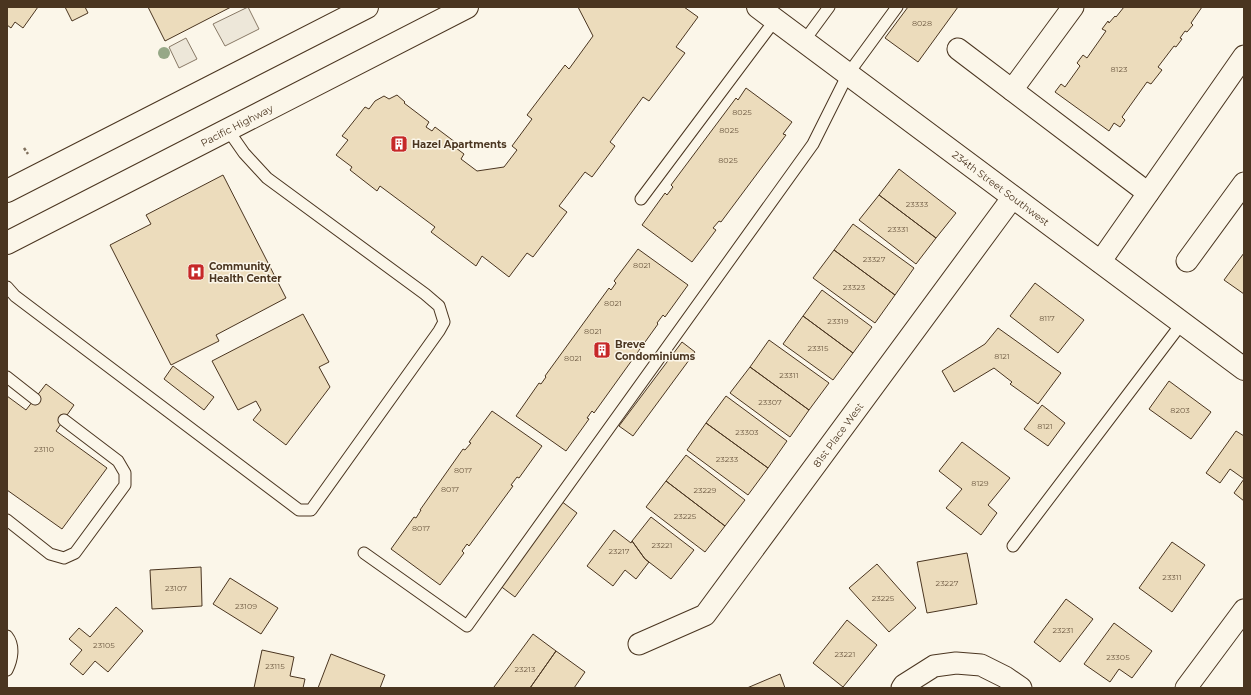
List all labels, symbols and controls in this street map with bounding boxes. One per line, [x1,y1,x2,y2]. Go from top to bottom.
house number: 8028 [912,18,932,28]
house number: 8123 [1110,64,1128,74]
street label: Pacific Highway [198,101,275,149]
house number: 8025 [732,107,752,117]
house number: 8025 [719,125,739,135]
building icon: Hazel Apartments [389,134,409,154]
place label: Hazel Apartments [412,138,507,151]
street label: 234th Street Southwest [950,148,1052,228]
house number: 8025 [718,155,738,165]
house number: 23333 [906,199,929,209]
house number: 23331 [888,224,908,234]
house number: 23327 [863,254,886,264]
place label: Community Health Center [209,260,282,285]
house number: 8021 [633,260,651,270]
hospital icon: Community Health Center [186,262,206,282]
house number: 23323 [843,282,866,292]
house number: 8021 [604,298,622,308]
house number: 8117 [1039,313,1055,323]
house number: 23319 [827,316,849,326]
house number: 8021 [584,326,602,336]
place label: Breve Condominiums [615,338,696,363]
building icon: Breve Condominiums [592,340,612,360]
house number: 23315 [808,343,829,353]
house number: 8121 [994,351,1010,361]
house number: 8021 [564,353,582,363]
house number: 23311 [779,370,799,380]
house number: 23307 [758,397,782,407]
street label: 81st Place West [810,400,866,470]
house number: 8203 [1170,405,1190,415]
house number: 8121 [1037,421,1053,431]
house number: 23303 [735,427,759,437]
house number: 23110 [34,444,54,454]
house number: 23233 [716,454,739,464]
house number: 8017 [454,465,472,475]
house number: 8129 [971,478,989,488]
house number: 8017 [441,484,459,494]
house number: 23229 [694,485,717,495]
house number: 23225 [674,511,697,521]
house number: 8017 [412,523,430,533]
house number: 23221 [652,540,673,550]
house number: 23217 [608,546,630,556]
house number: 23311 [1162,572,1182,582]
house number: 23227 [936,578,959,588]
house number: 23107 [165,583,187,593]
house number: 23225 [872,593,895,603]
house number: 23109 [235,601,257,611]
house number: 23231 [1053,625,1073,635]
house number: 23105 [93,640,115,650]
house number: 23221 [835,649,856,659]
house number: 23305 [1106,652,1130,662]
house number: 23115 [265,661,285,671]
house number: 23213 [515,664,536,674]

